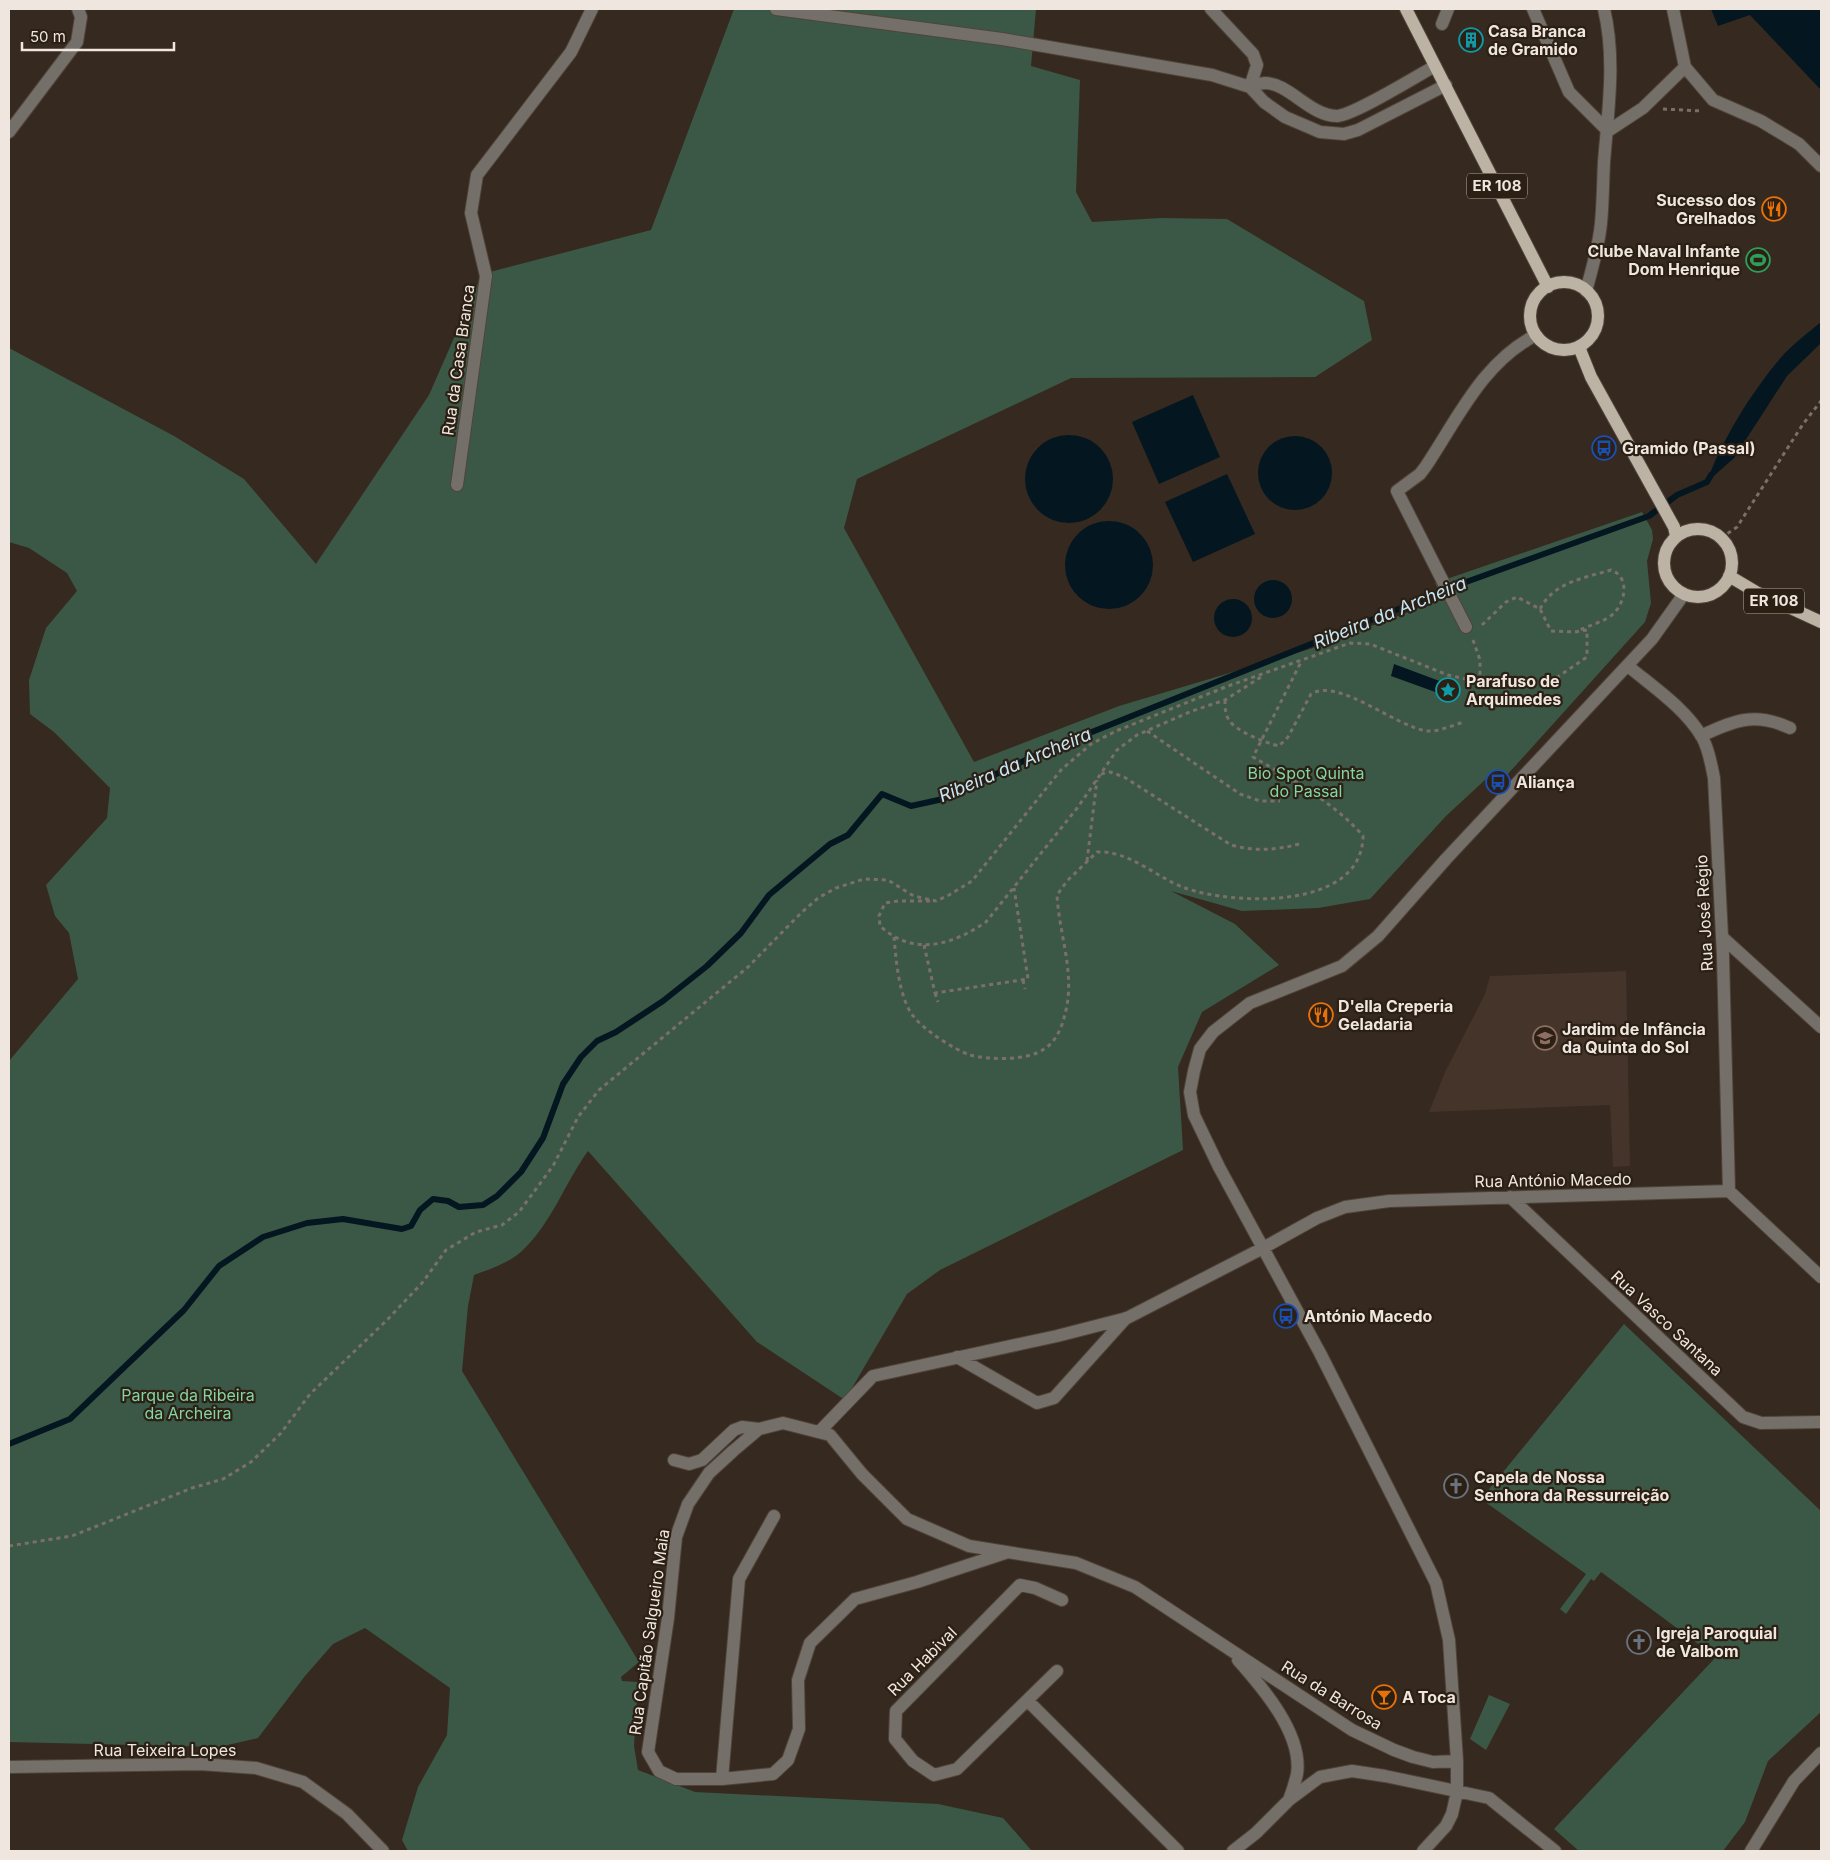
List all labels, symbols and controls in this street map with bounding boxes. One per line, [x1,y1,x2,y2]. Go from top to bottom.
scale bar [22,20,175,52]
place label: Casa Branca de Gramido [1488,21,1586,59]
text: 50 m [30,27,66,46]
building icon: Casa Branca de Gramido [1458,27,1484,53]
road number: ER 108 [1467,174,1527,198]
place label: Sucesso dos Grelhados [1656,190,1756,228]
restaurant icon: Sucesso dos Grelhados [1761,196,1787,222]
place label: Clube Naval Infante Dom Henrique [1587,241,1740,279]
sports icon: Clube Naval Infante Dom Henrique [1745,247,1771,273]
street label: Rua da Casa Branca [437,283,479,437]
bus stop icon: Gramido (Passal) [1591,435,1617,461]
place label: Gramido (Passal) [1622,438,1756,458]
water label: Ribeira da Archeira [1310,572,1470,653]
road number: ER 108 [1744,588,1804,614]
place label: Parafuso de Arquimedes [1466,671,1561,709]
place icon: Parafuso de Arquimedes [1435,677,1461,703]
water label: Ribeira da Archeira [935,723,1094,806]
park label: Bio Spot Quinta do Passal [1247,763,1365,801]
bus stop icon: Aliança [1485,769,1511,795]
place label: Aliança [1516,772,1575,792]
street label: Rua José Régio [1691,854,1717,972]
place label: D'ella Creperia Geladaria [1338,996,1453,1034]
restaurant icon: D'ella Creperia Geladaria [1308,1002,1334,1028]
place label: Jardim de Infância da Quinta do Sol [1562,1019,1706,1057]
school or university icon: Jardim de Infância da Quinta do Sol [1532,1025,1558,1051]
street label: Rua António Macedo [1474,1169,1632,1191]
street label: Rua Vasco Santana [1607,1266,1727,1380]
bus stop icon: António Macedo [1273,1303,1299,1329]
place label: António Macedo [1304,1306,1433,1326]
park label: Parque da Ribeira da Archeira [121,1385,255,1423]
place label: Capela de Nossa Senhora da Ressurreição [1474,1467,1669,1505]
church icon: Capela de Nossa Senhora da Ressurreição [1443,1473,1469,1499]
street label: Rua Capitão Salgueiro Maia [625,1528,673,1736]
street label: Rua Habival [883,1622,961,1700]
place label: Igreja Paroquial de Valbom [1656,1623,1777,1661]
church icon: Igreja Paroquial de Valbom [1626,1629,1652,1655]
street label: Rua da Barrosa [1278,1656,1386,1734]
bar icon: A Toca [1371,1684,1397,1710]
place label: A Toca [1402,1687,1456,1707]
street label: Rua Teixeira Lopes [94,1740,236,1760]

